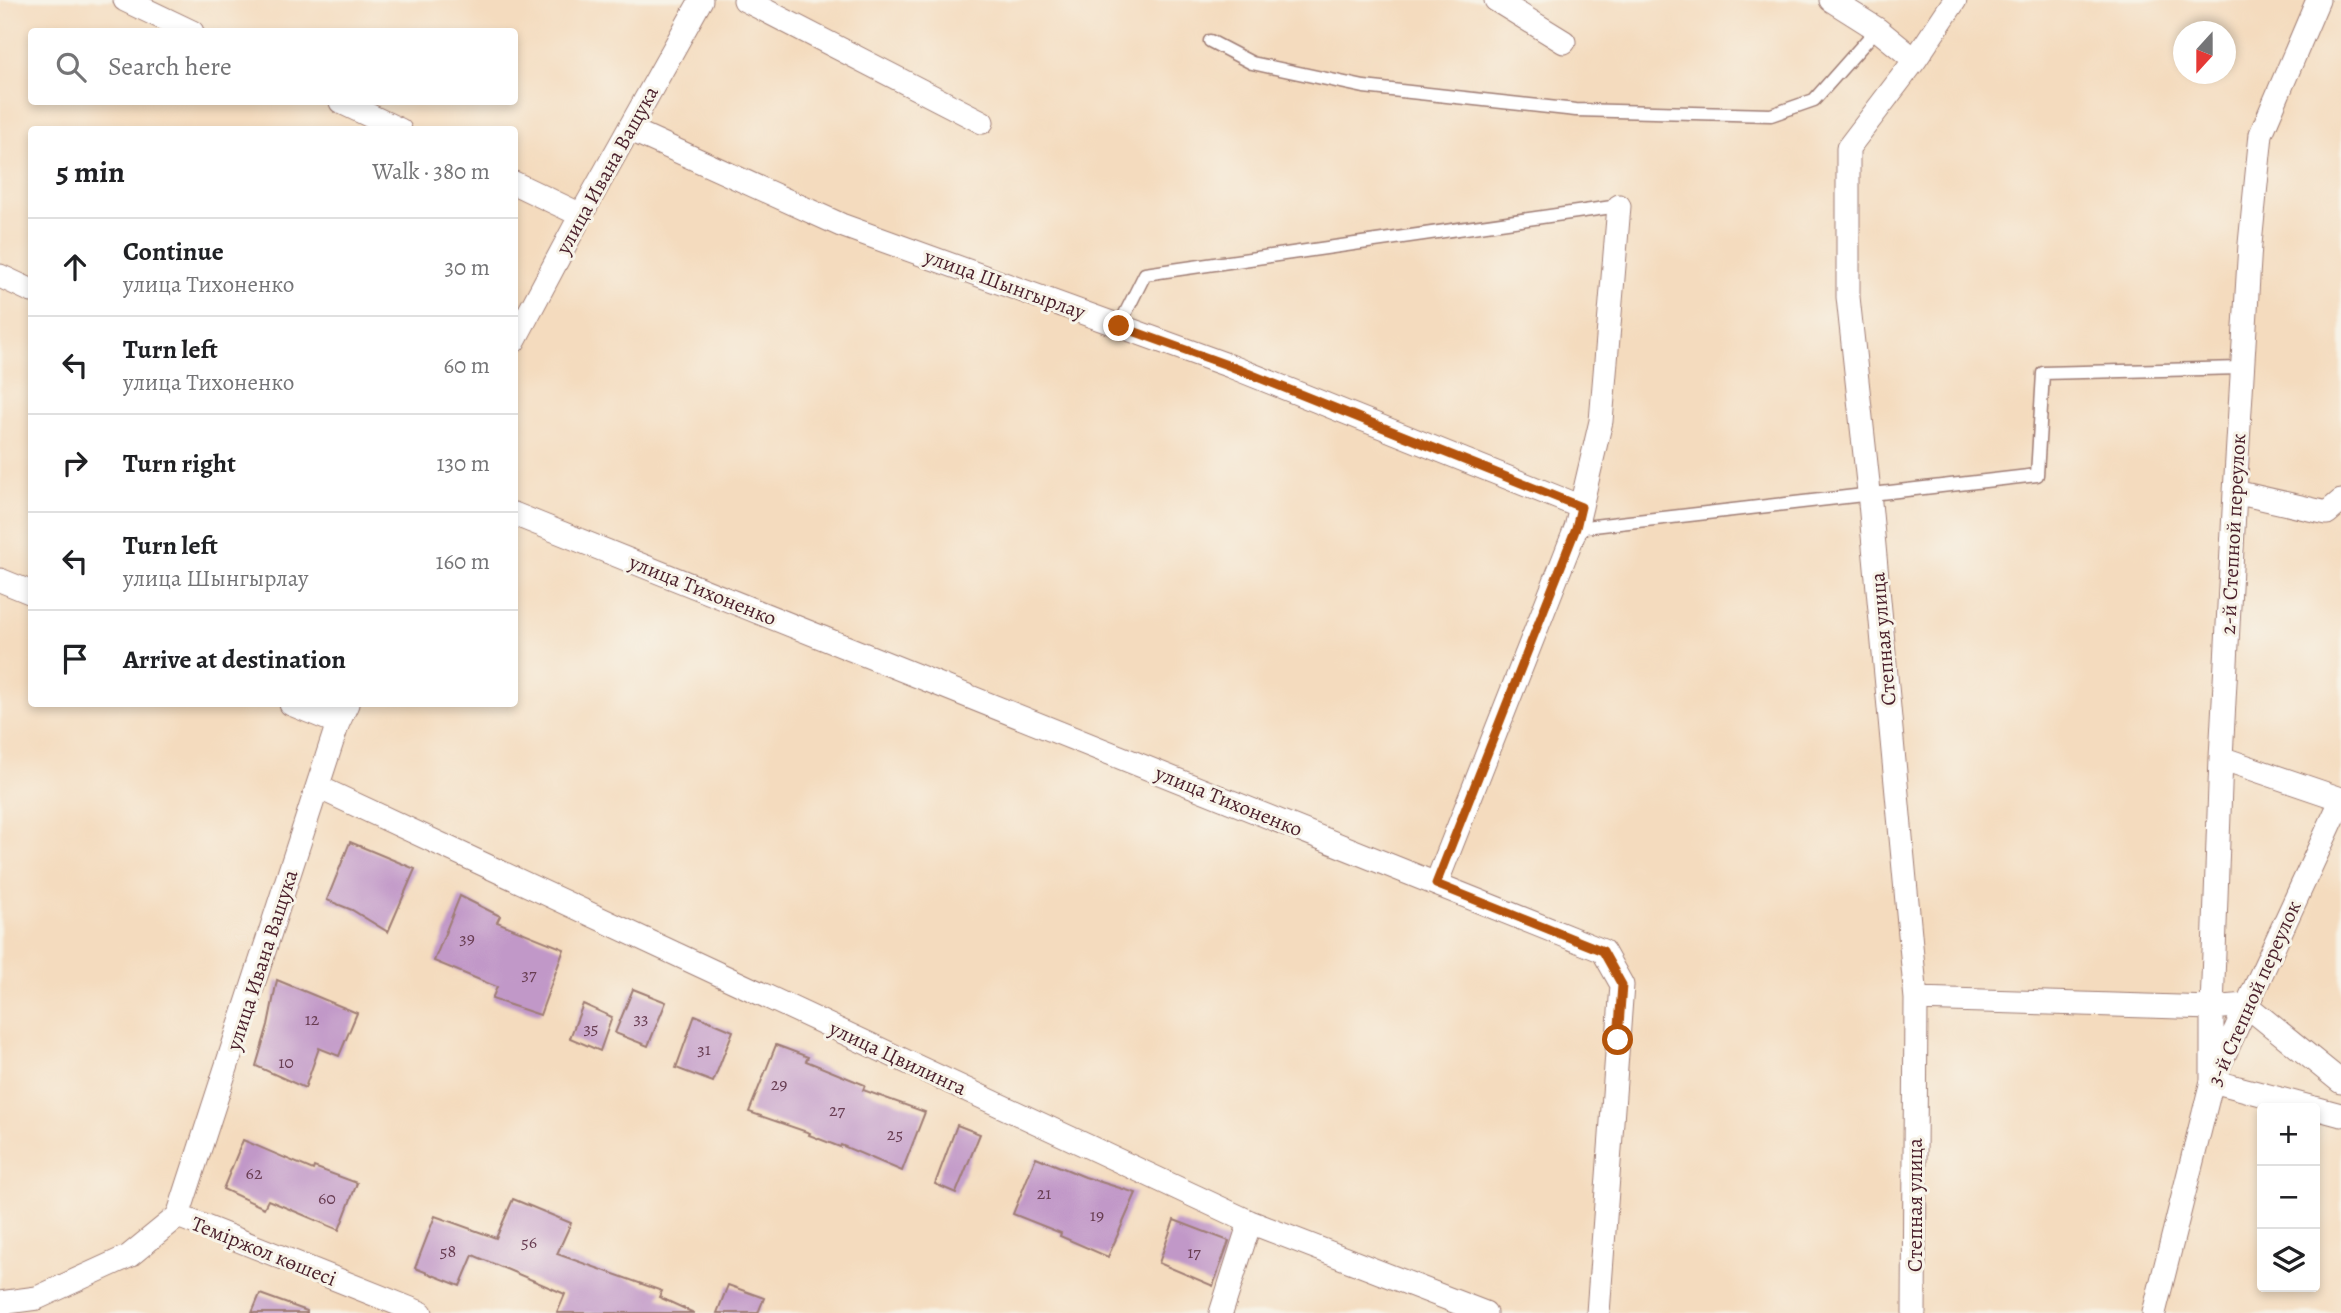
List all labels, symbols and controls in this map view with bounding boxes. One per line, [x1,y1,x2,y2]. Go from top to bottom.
north arrow [2173,21,2236,84]
search box [28,28,518,105]
icon: search [52,48,90,86]
text: Search here [108,49,232,84]
street label: улица Ивана Ващука [549,81,665,260]
text: 5 min [56,152,125,192]
text: Walk · 380 m [372,156,490,187]
text: Continue [123,234,224,269]
street label: улица Шынгырлау [920,242,1090,326]
icon: ahead [56,248,94,286]
text: 30 m [444,252,490,283]
text: улица Тихоненко [123,269,294,300]
route end [1103,310,1134,341]
text: Turn left [123,332,218,367]
icon: left [56,346,94,384]
text: 60 m [443,350,490,381]
text: улица Тихоненко [123,367,294,398]
street label: 2-й Степной переулок [2214,433,2252,635]
icon: right [56,444,94,482]
text: Turn right [123,446,236,481]
text: 130 m [437,448,490,479]
text: Turn left [123,528,218,563]
icon: left [56,542,94,580]
text: 160 m [436,546,490,577]
street label: улица Тихоненко [624,547,781,632]
text: улица Шынгырлау [123,563,308,594]
street label: Степная улица [1863,571,1903,707]
icon: arrive [56,640,94,678]
text: Arrive at destination [123,642,346,677]
street label: улица Тихоненко [1150,758,1307,843]
street label: улица Ивана Ващука [219,866,304,1055]
street label: 3-й Степной переулок [2201,896,2308,1090]
house number: 39 [459,926,475,950]
house number: 37 [521,962,537,986]
house number: 33 [634,1006,648,1030]
house number: 12 [305,1007,320,1031]
street label: улица Цвилинга [824,1014,971,1102]
house number: 35 [583,1016,599,1040]
route start [1602,1024,1633,1055]
house number: 31 [697,1037,711,1061]
house number: 10 [278,1050,294,1074]
house number: 29 [771,1072,787,1096]
house number: 27 [829,1098,845,1122]
map controls [2257,1103,2320,1292]
button: + [2257,1103,2320,1166]
house number: 25 [887,1122,903,1146]
street label: Степная улица [1901,1138,1929,1272]
house number: 62 [246,1161,263,1185]
button: − [2257,1166,2320,1229]
house number: 21 [1037,1181,1051,1205]
house number: 60 [318,1186,336,1210]
house number: 19 [1090,1203,1104,1227]
street label: Теміржол көшесі [187,1209,341,1293]
button: layers [2257,1229,2320,1292]
house number: 56 [521,1230,537,1254]
house number: 58 [440,1239,456,1263]
house number: 17 [1187,1240,1201,1264]

